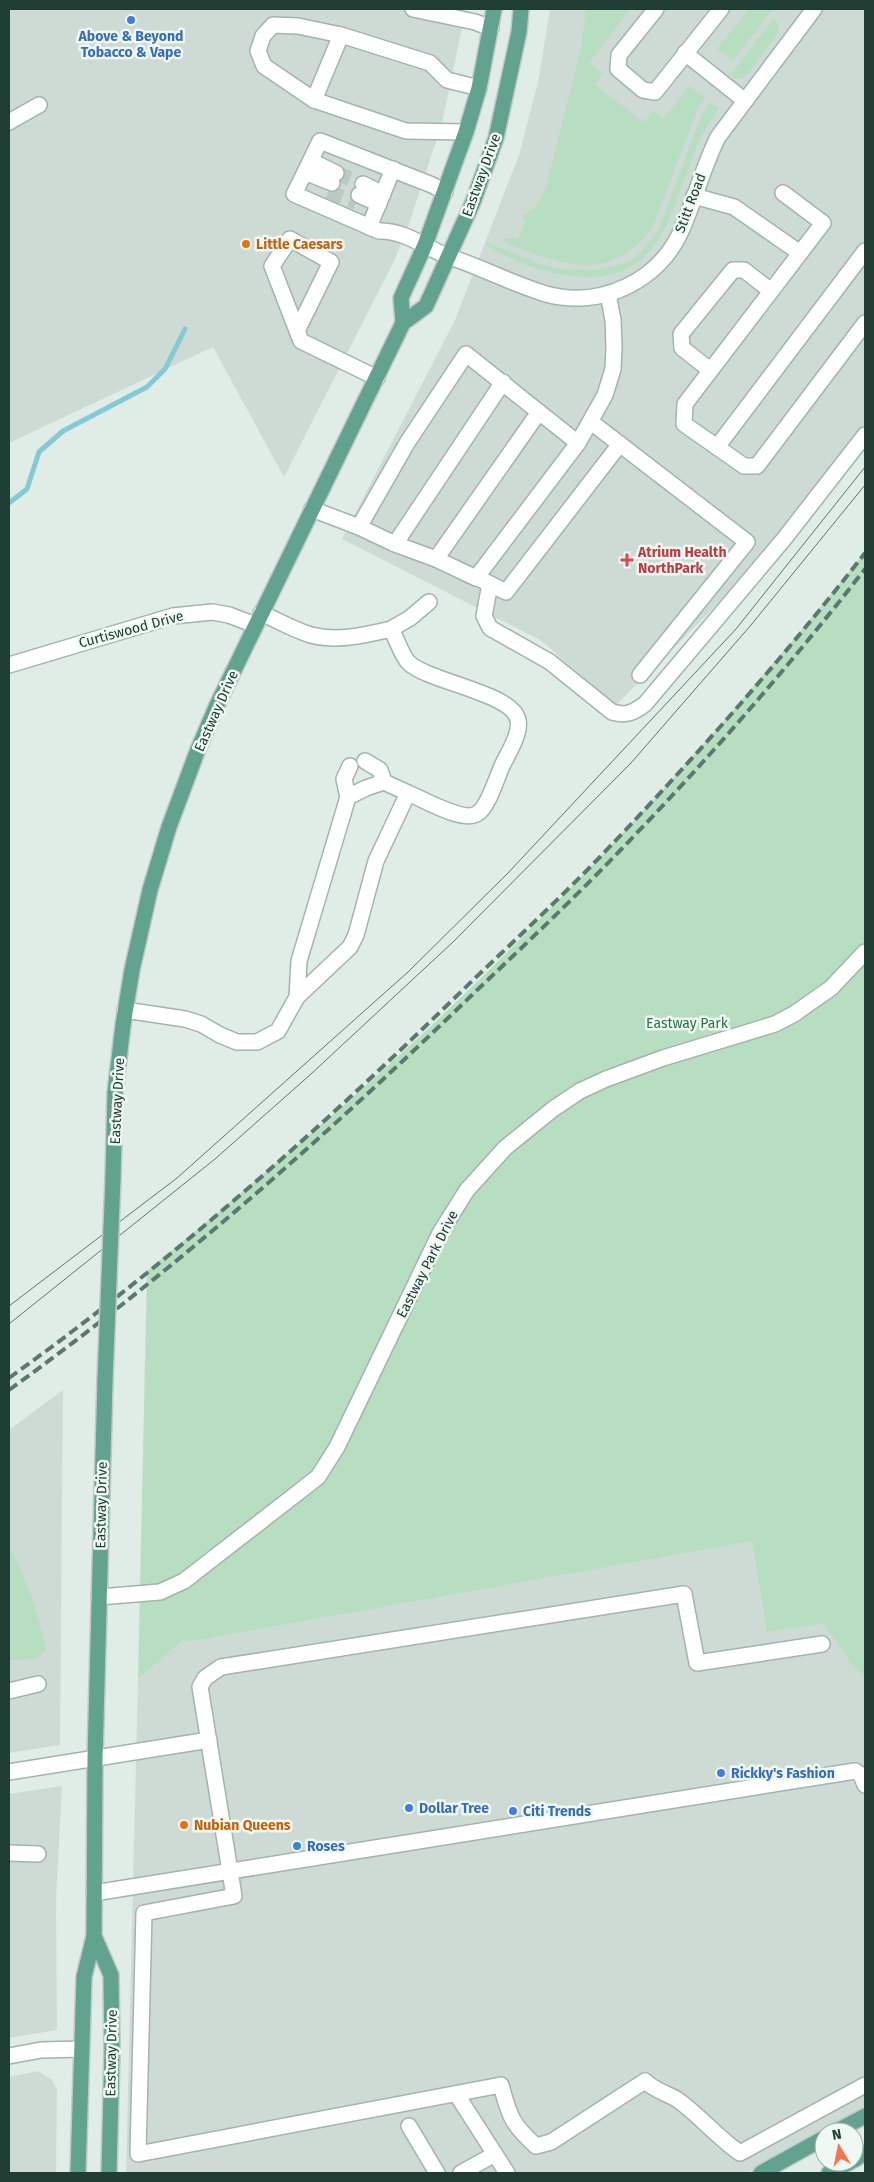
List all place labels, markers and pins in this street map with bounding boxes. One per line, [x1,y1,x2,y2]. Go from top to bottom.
marker: Above & Beyond Tobacco & Vape [125,14,137,26]
place label: Above & Beyond Tobacco & Vape [78,28,183,61]
place label: Little Caesars [256,236,343,253]
marker: Little Caesars [240,238,252,250]
place label: Atrium Health NorthPark [637,544,726,577]
marker: Atrium Health NorthPark [620,553,634,567]
place label: Rickky's Fashion [731,1765,835,1782]
marker: Rickky's Fashion [715,1767,727,1779]
place label: Dollar Tree [419,1800,489,1817]
marker: Dollar Tree [403,1802,415,1814]
place label: Citi Trends [523,1803,591,1820]
marker: Citi Trends [507,1805,519,1817]
place label: Nubian Queens [194,1817,291,1834]
marker: Nubian Queens [178,1819,190,1831]
place label: Roses [307,1838,345,1855]
marker: Roses [291,1840,303,1852]

